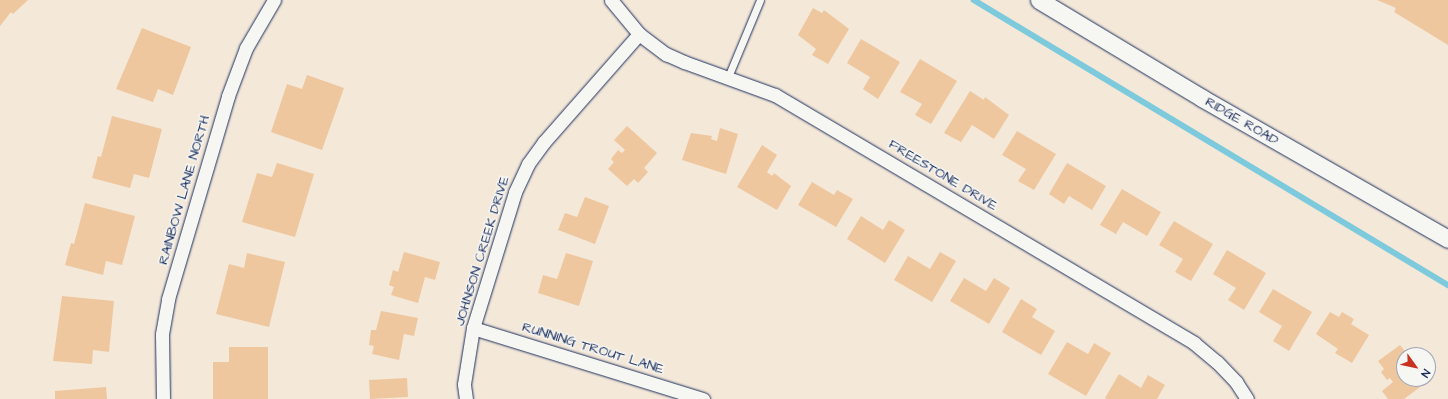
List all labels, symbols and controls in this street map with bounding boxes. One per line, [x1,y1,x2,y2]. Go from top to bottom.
street label: RIDGE ROAD [1202,93,1282,149]
street label: RAINBOW LANE NORTH [155,113,213,267]
street label: FREESTONE DRIVE [885,136,1001,214]
street label: JOHNSON CREEK DRIVE [451,174,513,328]
street label: RUNNING TROUT LANE [520,318,666,378]
north arrow [1396,347,1436,387]
text: N [1417,366,1434,380]

